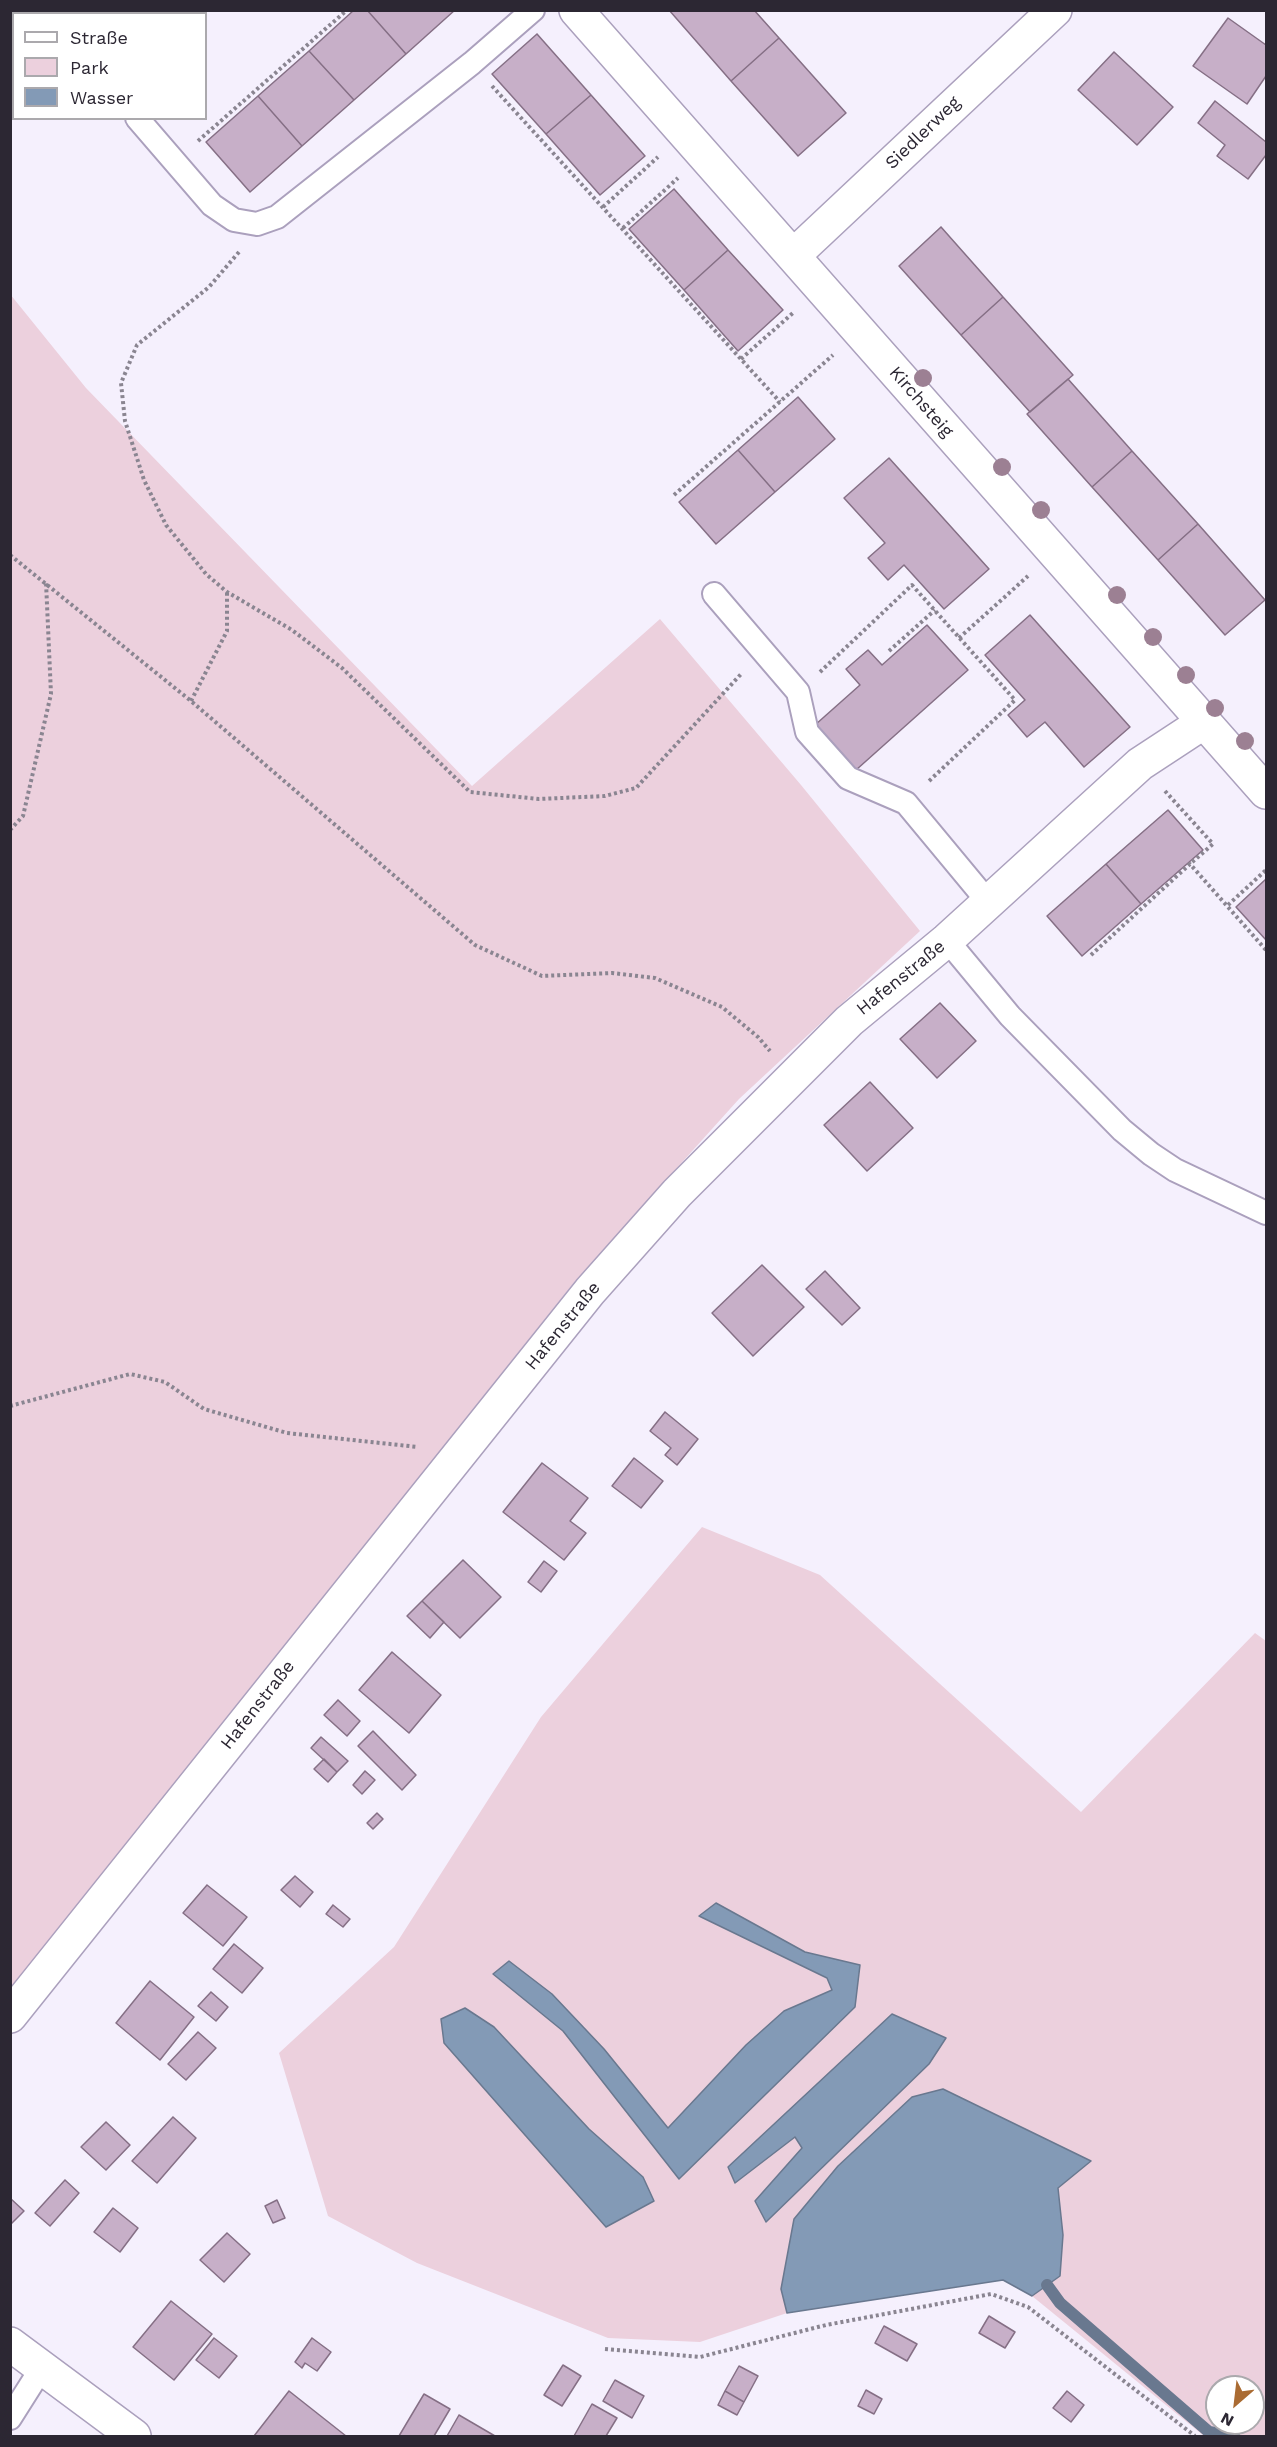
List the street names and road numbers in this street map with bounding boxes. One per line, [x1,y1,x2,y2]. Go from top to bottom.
street label: Siedlerweg [881,92,965,174]
street label: Kirchsteig [884,362,958,442]
street label: Hafenstraße [852,936,950,1020]
street label: Hafenstraße [521,1277,605,1375]
street label: Hafenstraße [216,1656,300,1754]

